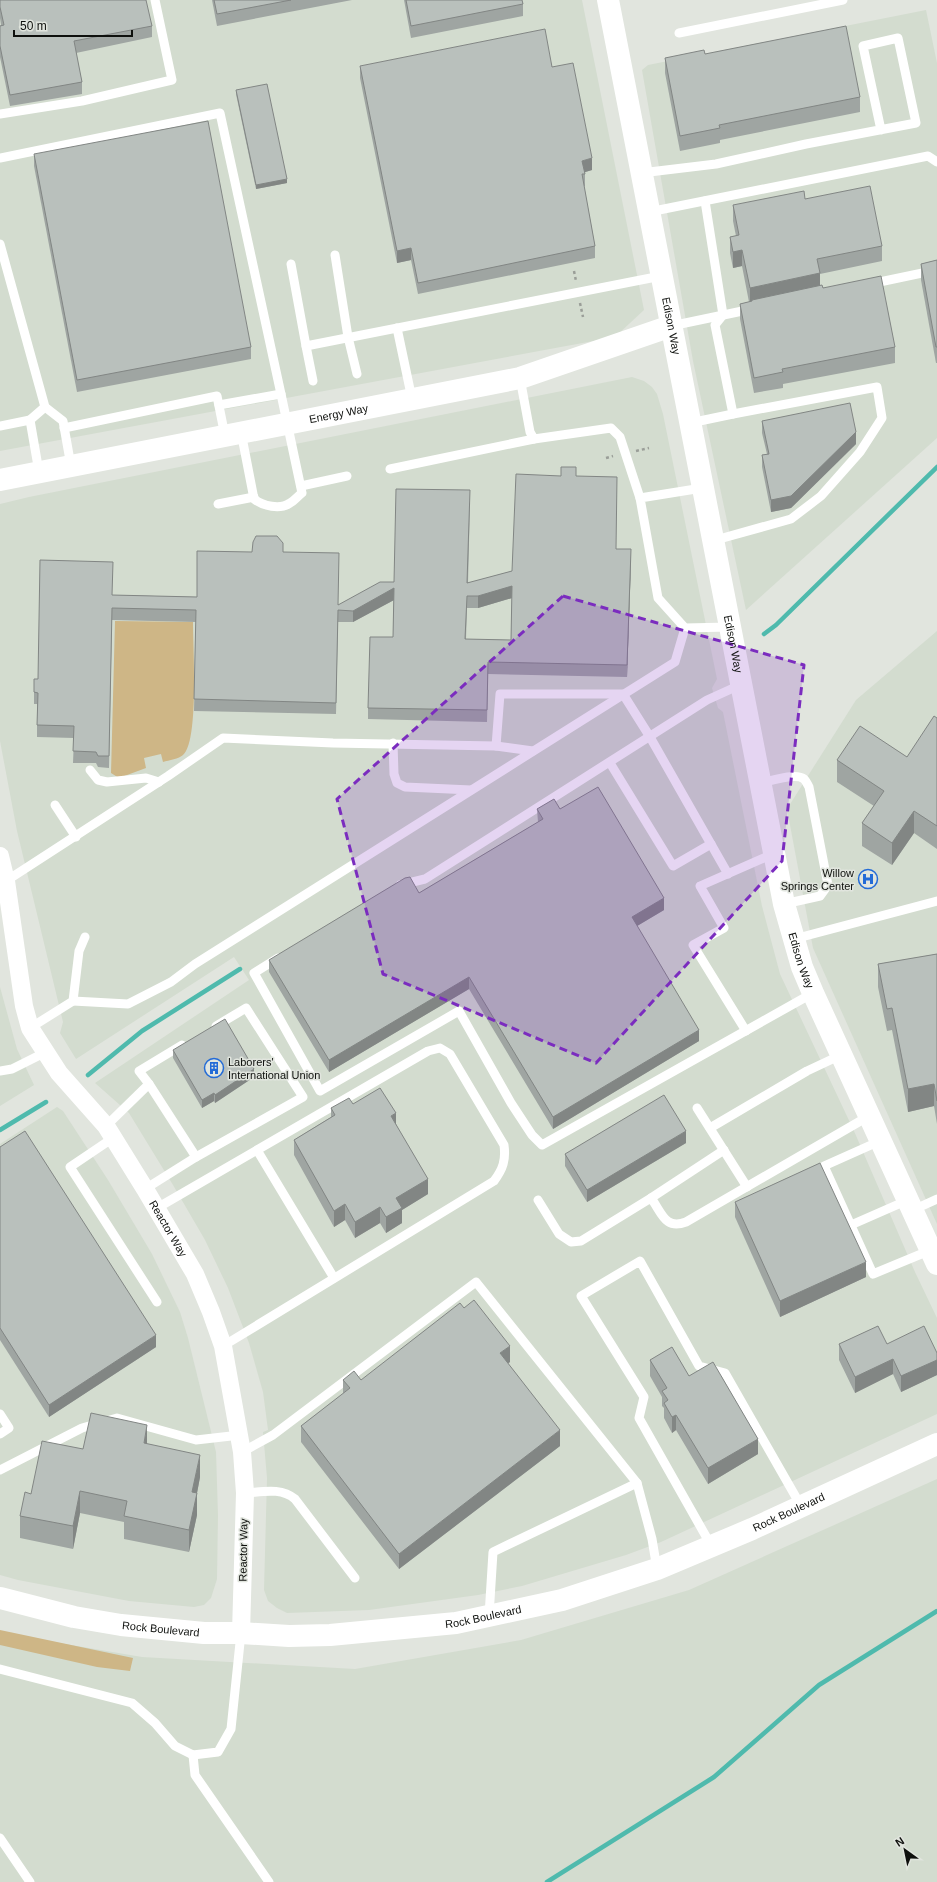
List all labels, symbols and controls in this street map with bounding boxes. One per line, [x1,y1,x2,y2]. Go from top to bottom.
scale bar [14,12,132,38]
text: 50 m [20,19,47,33]
street label: Edison Way [660,296,683,356]
street label: Energy Way [308,402,369,425]
street label: Edison Way [722,614,745,674]
place label: Willow Springs Center [781,867,854,892]
hospital icon: Willow Springs Center [857,868,879,890]
street label: Edison Way [786,931,817,991]
place label: Laborers' International Union [228,1056,320,1081]
building icon: Laborers' International Union [203,1057,225,1079]
street label: Reactor Way [147,1198,190,1259]
street label: Rock Boulevard [751,1490,827,1534]
street label: Reactor Way [236,1518,250,1582]
street label: Rock Boulevard [444,1603,522,1630]
street label: Rock Boulevard [121,1619,200,1639]
north arrow [885,1830,925,1870]
text: N [893,1834,906,1849]

